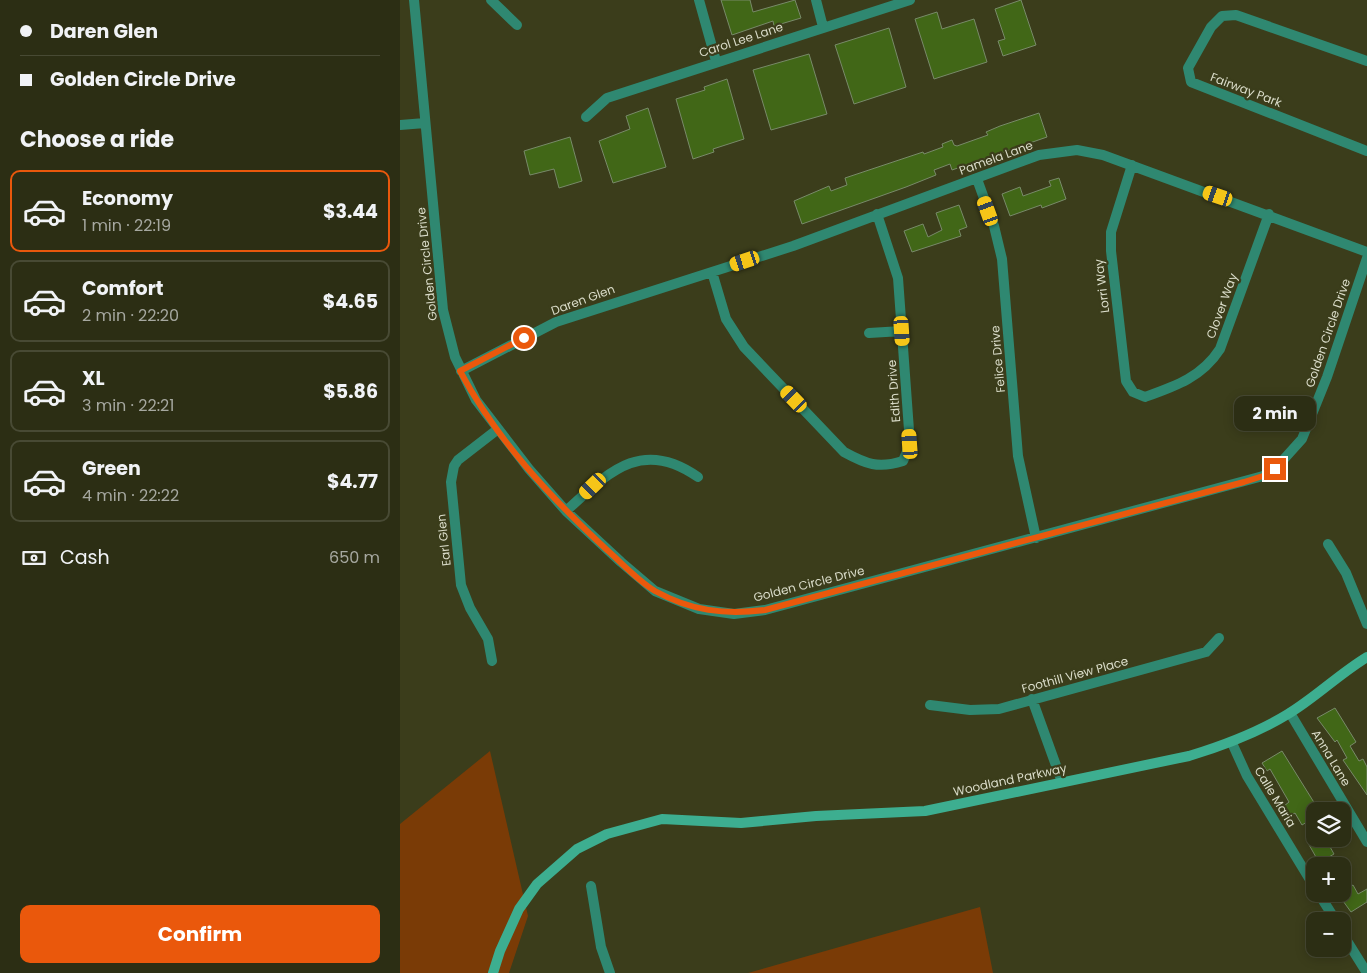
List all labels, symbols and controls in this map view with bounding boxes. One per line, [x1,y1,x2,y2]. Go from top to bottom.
text: Daren Glen [50,18,158,45]
street label: Carol Lee Lane [697,18,785,61]
text: Golden Circle Drive [50,66,236,93]
street label: Fairway Park [1208,68,1285,111]
text: Choose a ride [20,124,174,155]
street label: Pamela Lane [956,136,1035,179]
car [1201,184,1234,208]
text: Economy [82,185,173,212]
icon: car [22,189,67,234]
car [975,194,1000,228]
text: $3.44 [323,198,378,225]
street label: Golden Circle Drive [412,206,441,322]
text: 1 min · 22:19 [82,214,171,237]
car [728,249,761,273]
street label: Lorri Way [1090,258,1113,314]
street label: Clover Way [1202,271,1241,341]
text: Comfort [82,275,164,302]
street label: Golden Circle Drive [1301,276,1354,390]
icon: car [22,279,67,324]
street label: Daren Glen [549,280,617,319]
text: $4.65 [323,288,378,315]
text: 2 min · 22:20 [82,304,179,327]
car [893,316,910,346]
street label: Felice Drive [986,325,1009,393]
route start [513,327,535,349]
street label: Edith Drive [883,359,904,423]
text: XL [82,365,105,392]
icon: car [22,369,67,414]
text: $5.86 [323,378,378,405]
car [778,383,809,415]
text: 3 min · 22:21 [82,394,174,417]
callout: 2 min [1234,396,1316,432]
text: 2 min [1253,402,1297,425]
car [901,429,918,459]
text: Green [82,455,141,482]
route end [1264,458,1286,480]
icon: car [22,459,67,504]
text: $4.77 [327,468,378,495]
car [577,470,609,502]
text: 4 min · 22:22 [82,484,179,507]
street label: Earl Glen [432,513,455,567]
icon: cash [20,544,48,572]
text: Cash [60,544,110,571]
text: 650 m [329,546,380,569]
street label: Golden Circle Drive [751,561,866,606]
street label: Foothill View Place [1020,652,1130,697]
street label: Anna Lane [1308,726,1355,789]
street label: Woodland Parkway [952,759,1068,800]
street label: Calle Maria [1251,763,1300,830]
map controls [1306,802,1351,957]
button: layers [1306,802,1351,847]
button: + [1306,857,1351,902]
button: Confirm [20,905,380,963]
button: − [1306,912,1351,957]

